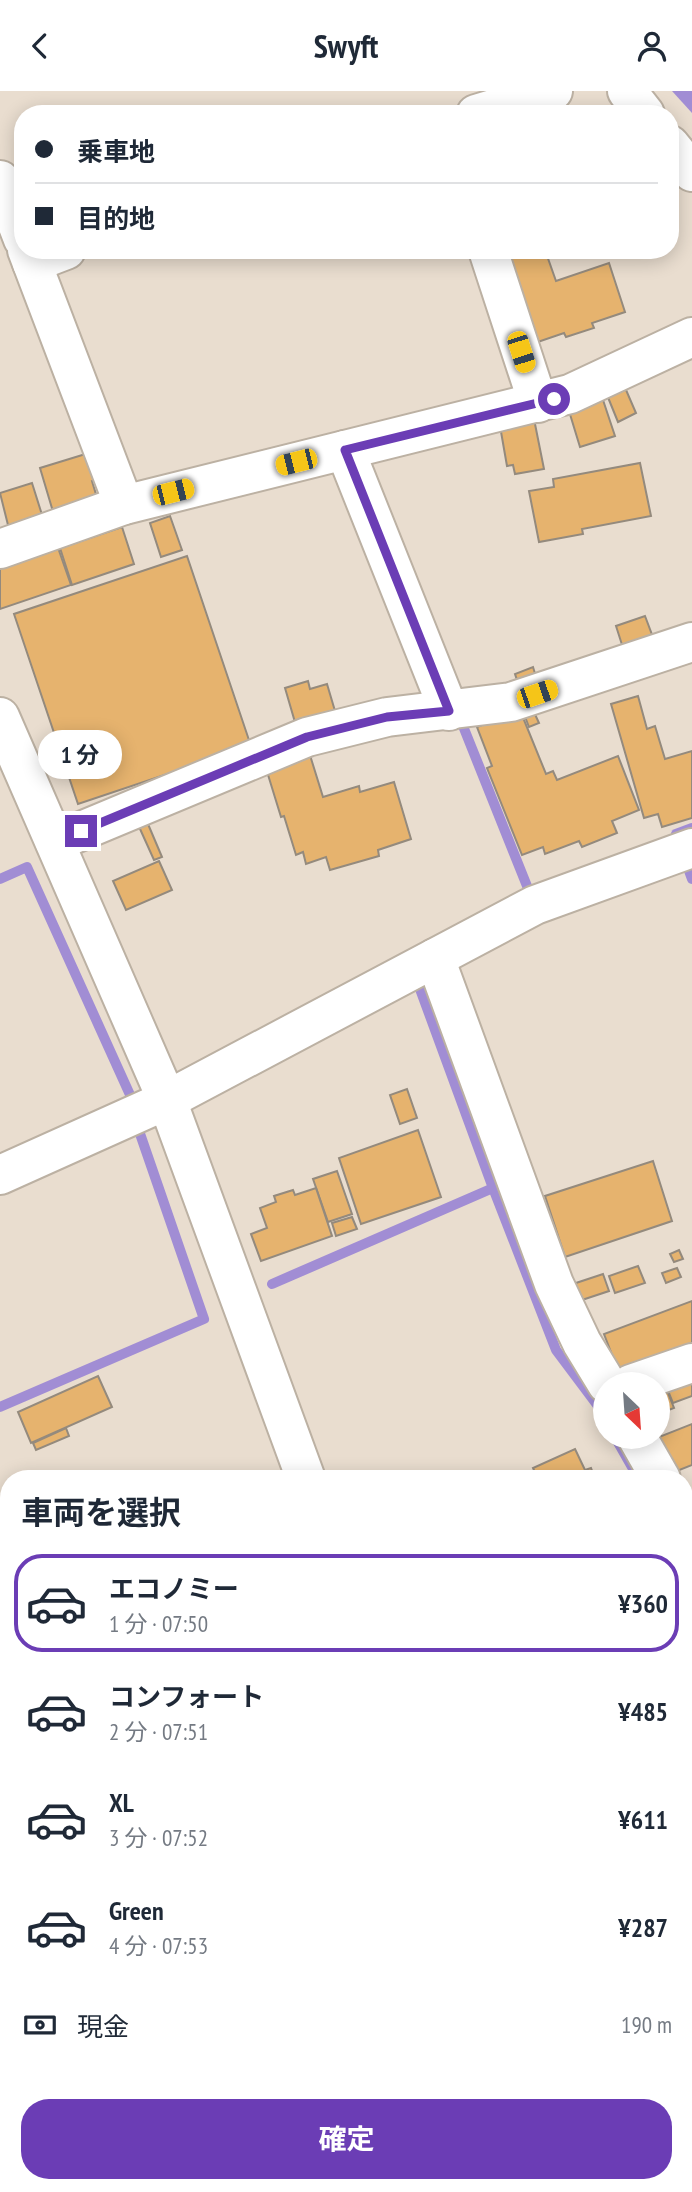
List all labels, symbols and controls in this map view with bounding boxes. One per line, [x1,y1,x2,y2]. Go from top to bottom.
text: Swyft [314,25,378,67]
icon: back [21,27,59,65]
icon: person [633,27,671,65]
text: 乗車地 [77,135,155,168]
text: 目的地 [77,202,155,235]
car [505,329,538,375]
route start [538,383,570,415]
car [274,447,319,477]
car [151,477,196,507]
car [514,677,561,711]
callout: 1 分 [39,729,123,779]
text: 1 分 [61,740,99,769]
route end [65,815,97,847]
north arrow [593,1372,670,1449]
map controls [593,1372,670,1449]
text: 車両を選択 [21,1491,181,1533]
icon: car [25,1572,88,1635]
text: エコノミー [109,1572,239,1605]
text: ¥360 [618,1587,668,1620]
text: 1 分 · 07:50 [109,1609,208,1638]
icon: car [25,1680,88,1743]
text: コンフォート [109,1680,264,1713]
text: ¥485 [618,1695,668,1728]
text: 2 分 · 07:51 [109,1717,208,1746]
text: XL [109,1786,134,1819]
icon: car [25,1788,88,1851]
text: ¥611 [618,1803,668,1836]
text: 3 分 · 07:52 [109,1823,208,1852]
text: Green [109,1894,164,1927]
icon: car [25,1896,88,1959]
text: ¥287 [618,1911,668,1944]
text: 4 分 · 07:53 [109,1931,208,1960]
icon: cash [21,2006,59,2044]
text: 現金 [77,2010,129,2043]
text: 190 m [621,2010,672,2039]
button: 確定 [21,2099,672,2179]

